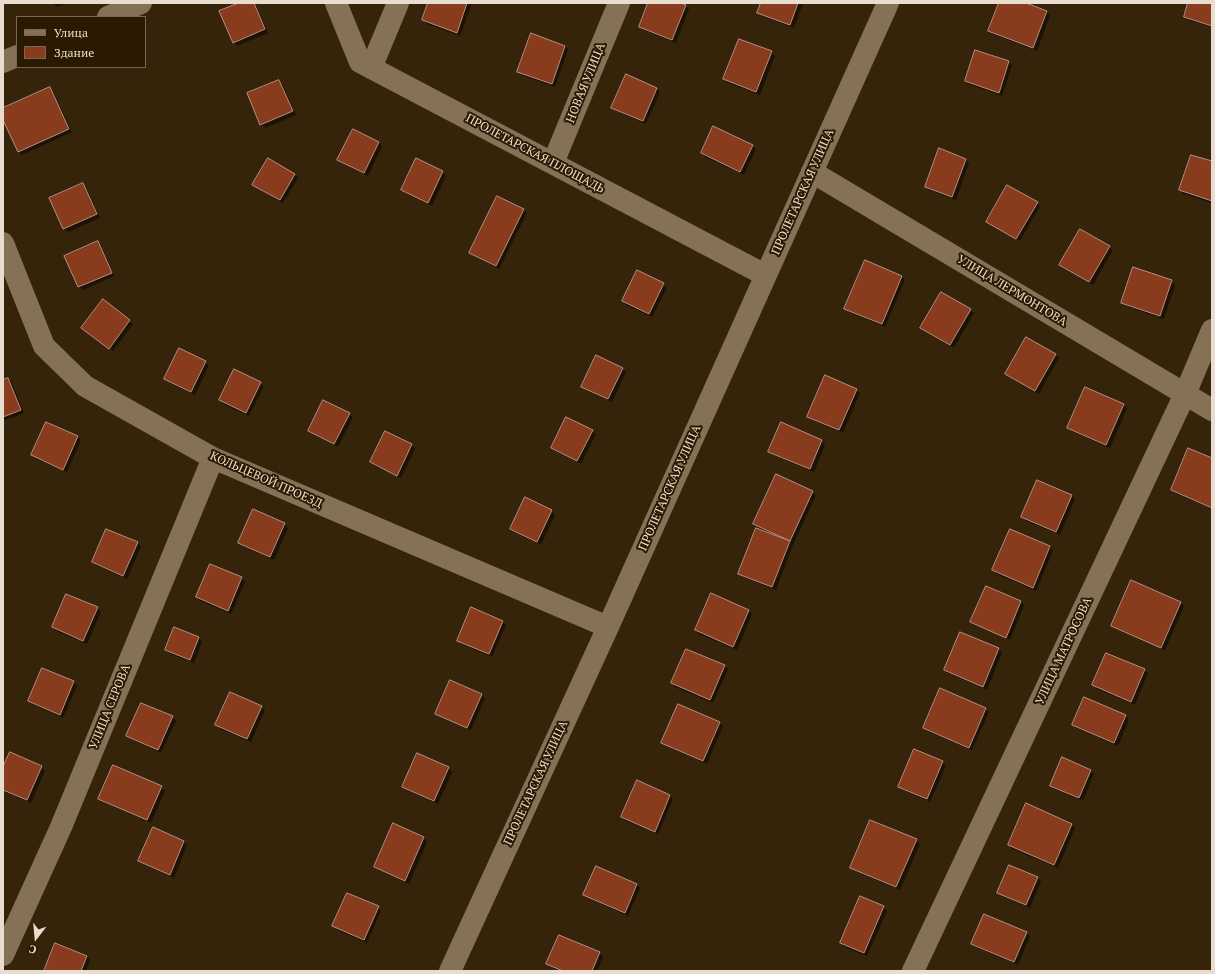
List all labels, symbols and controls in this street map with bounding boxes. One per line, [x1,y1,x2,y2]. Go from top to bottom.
legend [16,16,146,68]
text: Улица [54,25,88,40]
street label: НОВАЯ УЛИЦА [563,41,609,125]
text: Здание [54,45,94,60]
street label: ПРОЛЕТАРСКАЯ ПЛОЩАДЬ [463,111,607,197]
street label: ПРОЛЕТАРСКАЯ УЛИЦА [769,127,837,257]
street label: УЛИЦА ЛЕРМОНТОВА [954,252,1070,330]
street label: ПРОЛЕТАРСКАЯ УЛИЦА [636,423,704,553]
street label: КОЛЬЦЕВОЙ ПРОЕЗД [208,449,324,511]
street label: УЛИЦА МАТРОСОВА [1033,595,1095,707]
street label: УЛИЦА СЕРОВА [86,662,134,752]
street label: ПРОЛЕТАРСКАЯ УЛИЦА [501,718,571,848]
north arrow [16,918,56,958]
text: С [27,942,38,957]

